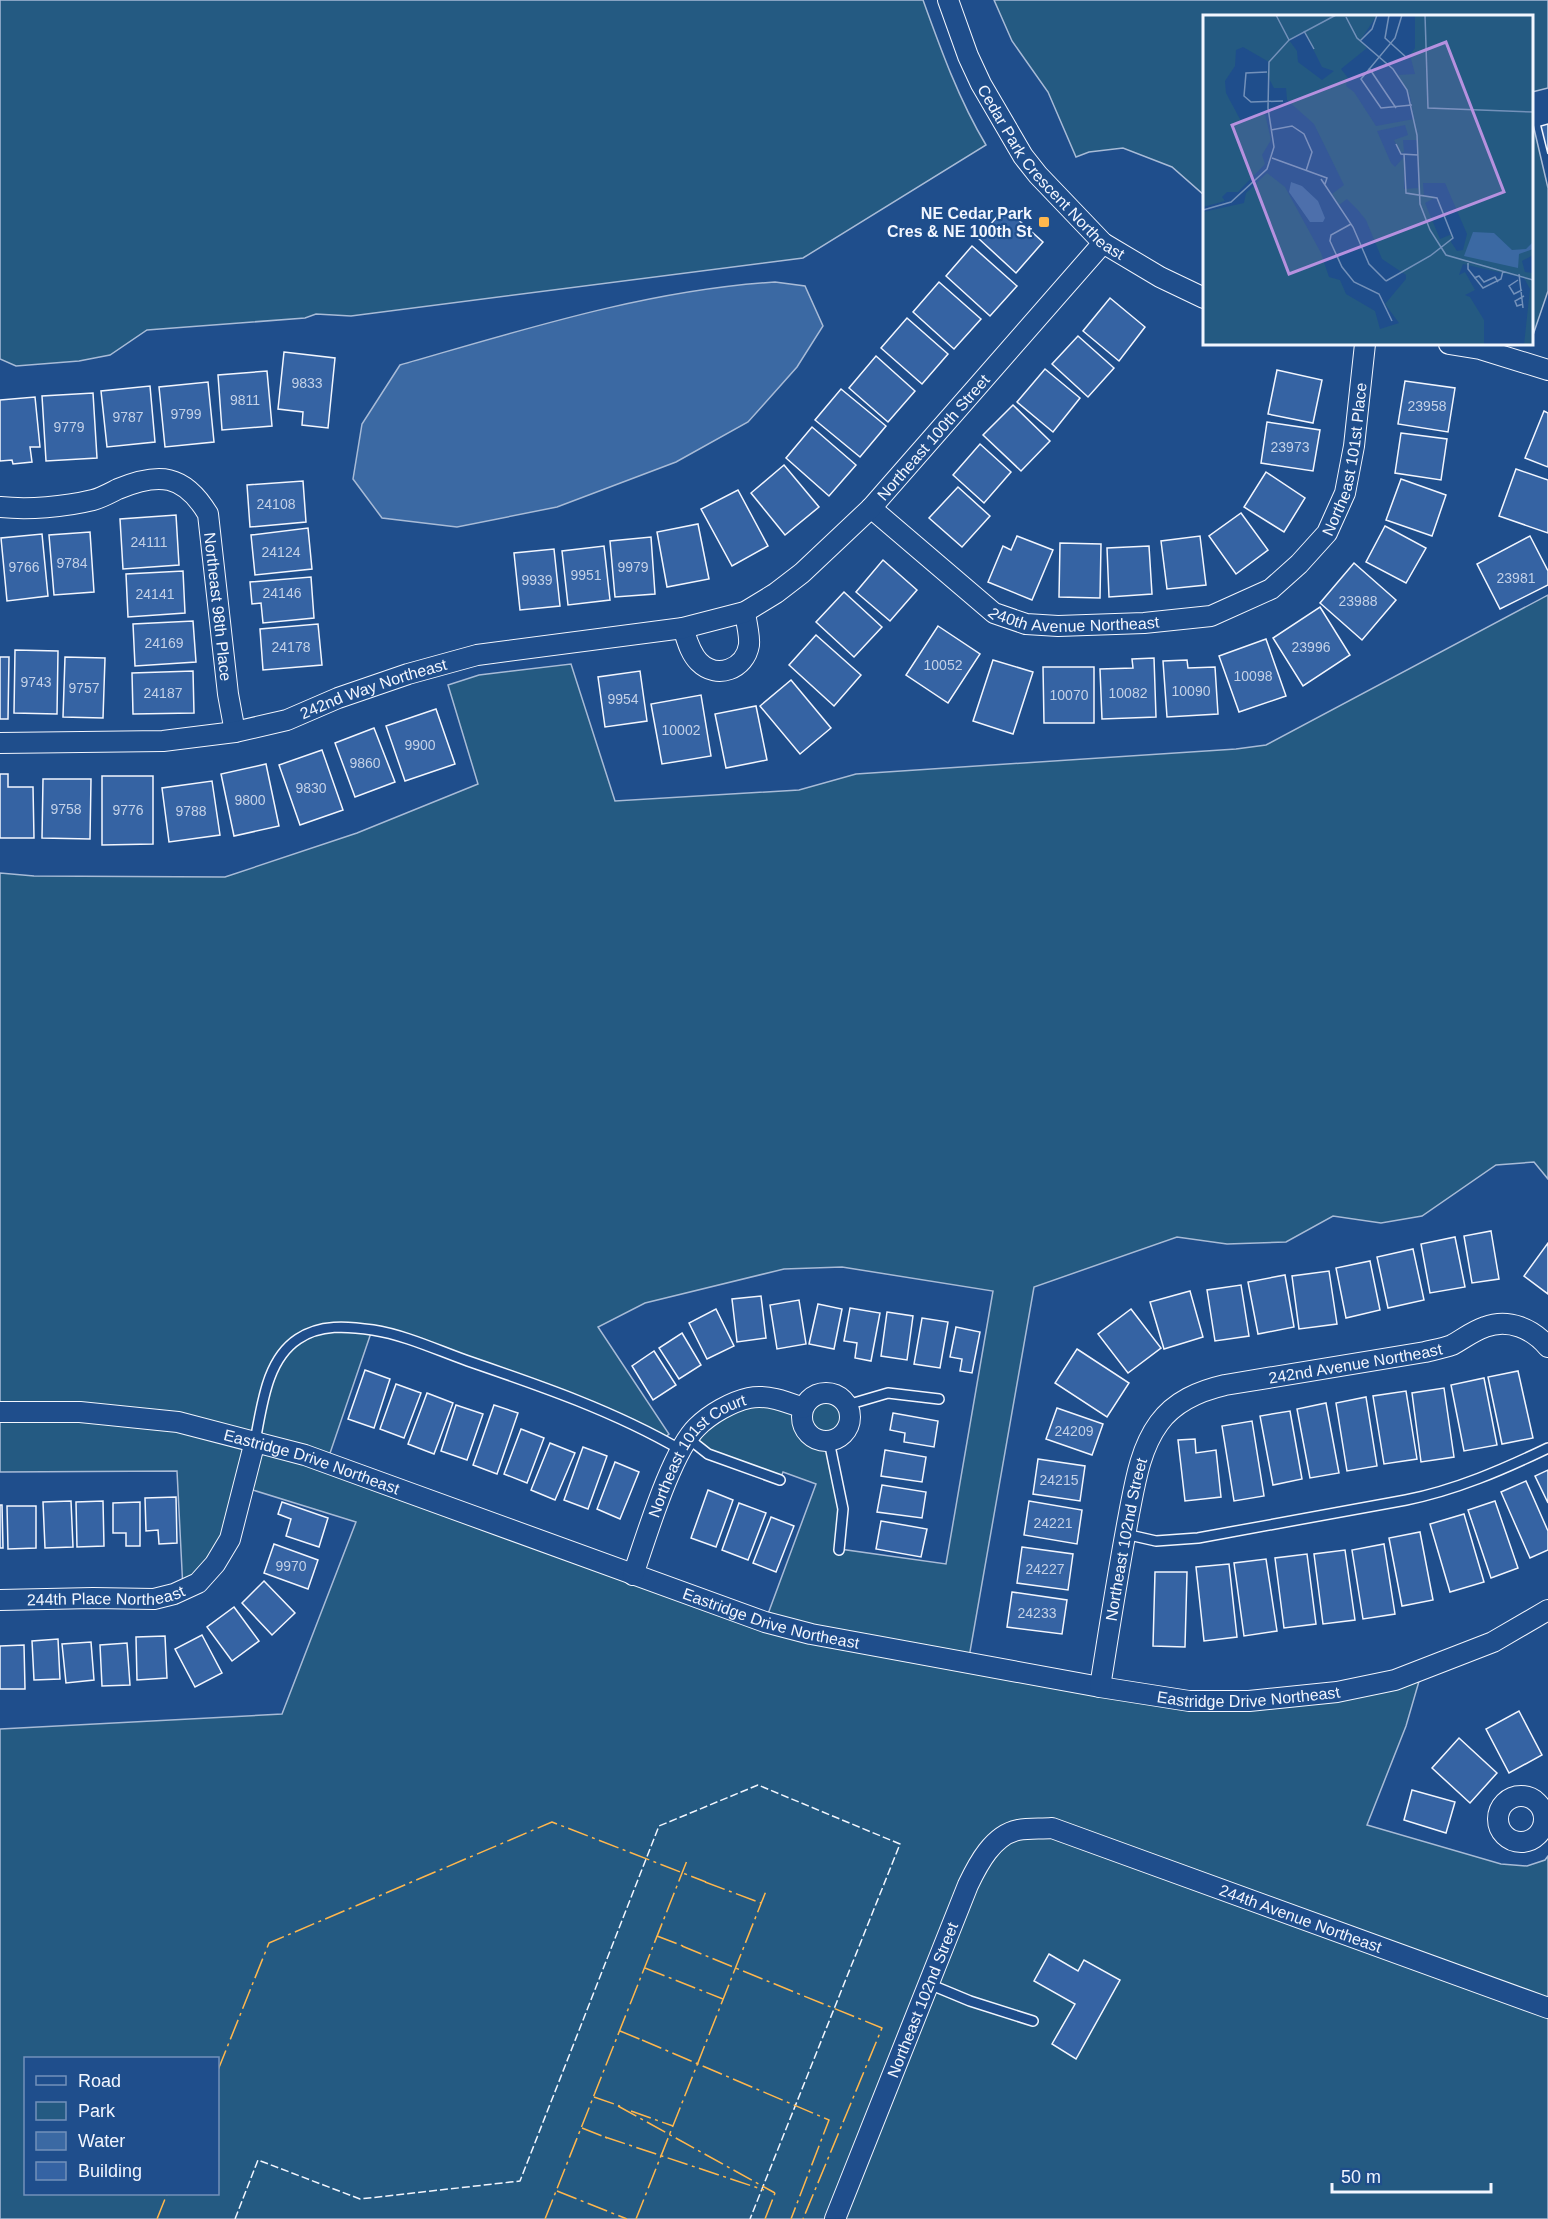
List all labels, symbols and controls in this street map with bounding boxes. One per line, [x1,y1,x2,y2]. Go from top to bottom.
inset map [1203,15,1533,345]
street label: Cedar Park Crescent Northeast [975,81,1128,263]
place label: NE Cedar Park Cres & NE 100th St [887,205,1033,240]
marker: NE Cedar Park Cres & NE 100th St [1037,215,1051,229]
street label: Northeast 100th Street [874,370,993,503]
house number: 9833 [291,375,323,391]
street label: Northeast 101st Place [1318,381,1369,538]
house number: 9811 [230,392,260,408]
house number: 23958 [1408,398,1447,414]
house number: 9799 [170,406,202,422]
house number: 9787 [112,409,144,425]
house number: 9779 [53,419,85,435]
house number: 23973 [1271,439,1310,455]
house number: 24108 [257,496,296,512]
street label: Northeast 98th Place [202,531,235,682]
house number: 24111 [131,534,168,550]
house number: 24124 [262,544,301,560]
house number: 9784 [56,555,88,571]
house number: 9766 [8,559,40,575]
house number: 9979 [617,559,649,575]
house number: 9951 [570,567,602,583]
house number: 23981 [1497,570,1536,586]
house number: 9939 [521,572,553,588]
house number: 24146 [263,585,302,601]
house number: 24141 [136,586,175,602]
house number: 23988 [1339,593,1378,609]
street label: 240th Avenue Northeast [985,604,1160,635]
house number: 24169 [145,635,184,651]
house number: 24178 [272,639,311,655]
house number: 23996 [1292,639,1331,655]
street label: 242nd Way Northeast [297,655,449,722]
house number: 10052 [924,657,963,673]
house number: 10098 [1234,668,1273,684]
house number: 9743 [20,674,52,690]
house number: 9757 [68,680,100,696]
house number: 10090 [1172,683,1211,699]
house number: 24187 [144,685,183,701]
house number: 10082 [1109,685,1148,701]
house number: 10070 [1050,687,1089,703]
house number: 9954 [607,691,639,707]
house number: 10002 [662,722,701,738]
house number: 9900 [404,737,436,753]
house number: 9860 [349,755,381,771]
house number: 9830 [295,780,327,796]
house number: 9800 [234,792,266,808]
house number: 9758 [50,801,82,817]
house number: 9776 [112,802,144,818]
house number: 9788 [175,803,207,819]
street label: 242nd Avenue Northeast [1267,1340,1445,1386]
street label: Northeast 101st Court [645,1391,748,1519]
house number: 24209 [1055,1423,1094,1439]
street label: Eastridge Drive Northeast [222,1426,402,1497]
street label: Northeast 102nd Street [1102,1455,1150,1622]
house number: 24215 [1040,1472,1079,1488]
house number: 24221 [1034,1515,1073,1531]
house number: 9970 [275,1558,307,1574]
house number: 24227 [1026,1561,1065,1577]
street label: 244th Place Northeast [27,1582,188,1608]
street label: Eastridge Drive Northeast [681,1584,861,1651]
house number: 24233 [1018,1605,1057,1621]
street label: Eastridge Drive Northeast [1156,1683,1342,1710]
street label: 244th Avenue Northeast [1217,1881,1385,1956]
street label: Northeast 102nd Street [884,1919,961,2080]
legend [24,2057,219,2195]
text: Road [78,2071,121,2091]
text: Park [78,2101,116,2121]
text: Water [78,2131,125,2151]
scale bar [1332,2156,1491,2194]
text: Building [78,2161,142,2181]
text: 50 m [1341,2167,1381,2187]

